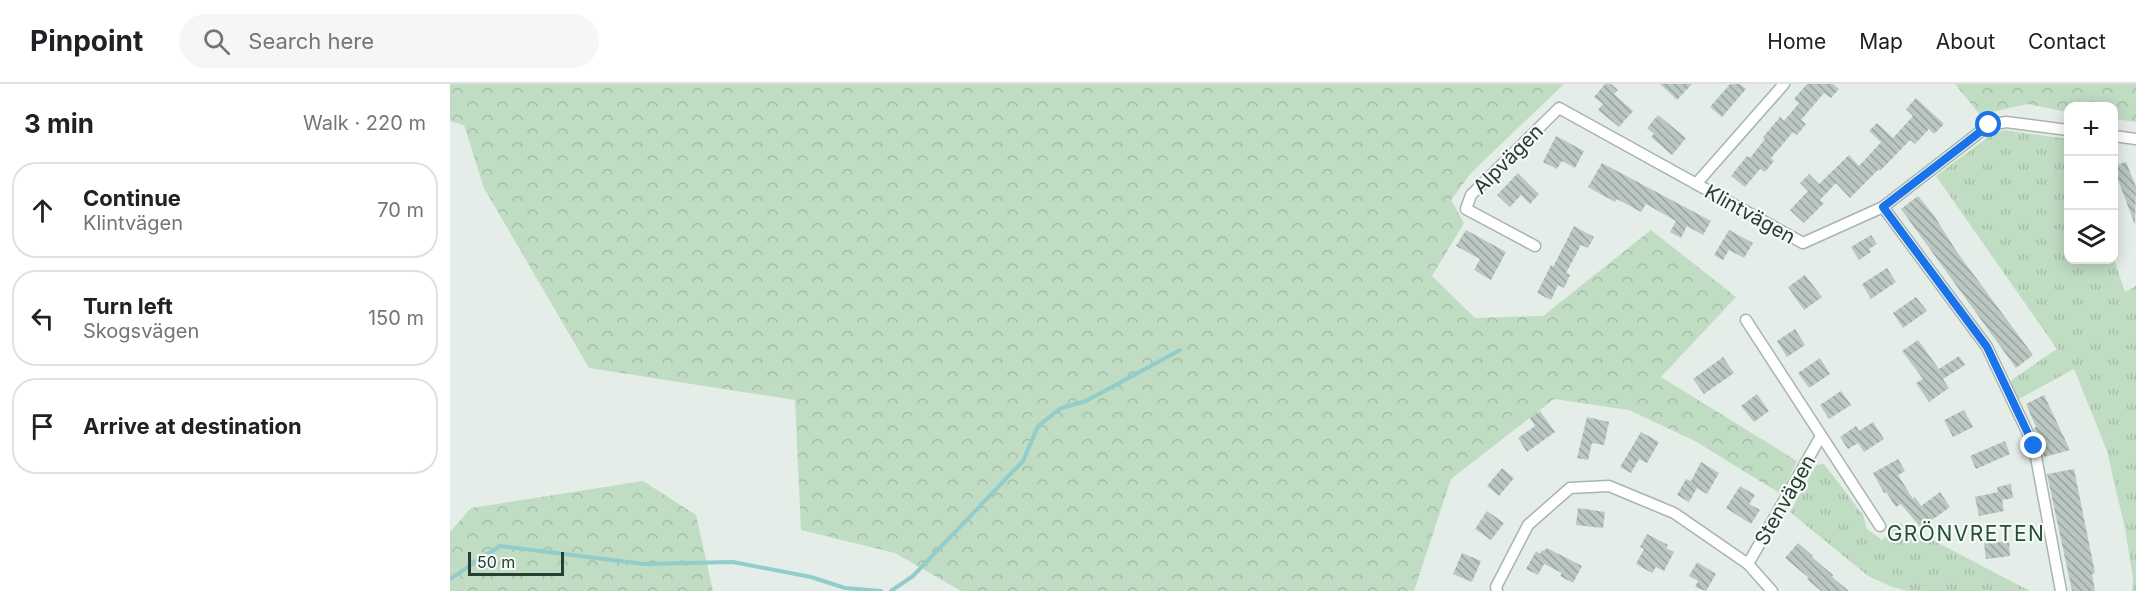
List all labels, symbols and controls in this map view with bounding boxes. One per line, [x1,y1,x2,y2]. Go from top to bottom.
search box [179,14,599,68]
text: Pinpoint [30,24,143,58]
icon: search [200,25,233,58]
text: Search here [248,28,374,54]
text: Home [1767,29,1826,54]
text: Map [1859,29,1903,54]
text: About [1936,29,1995,54]
text: Contact [2028,29,2106,54]
map controls [2064,102,2118,264]
button: + [2064,102,2118,156]
text: 3 min [24,108,94,139]
text: Walk · 220 m [303,111,426,135]
route start [1975,111,2001,137]
street label: Alpvägen [1468,119,1548,199]
button: − [2064,156,2118,210]
street label: Klintvägen [1700,179,1800,249]
text: Continue [83,185,181,211]
icon: ahead [26,194,59,227]
text: 70 m [377,198,424,222]
button: layers [2064,210,2118,264]
text: Klintvägen [83,211,183,235]
text: Turn left [83,293,173,319]
icon: left [26,302,59,335]
text: 150 m [368,306,424,330]
text: Skogsvägen [83,319,199,343]
icon: arrive [26,410,59,443]
text: Arrive at destination [83,413,302,439]
route end [2020,432,2046,458]
street label: Stenvägen [1749,450,1821,550]
district label: GRÖNVRETEN [1887,521,2045,546]
scale bar [468,549,564,576]
text: 50 m [477,552,515,572]

